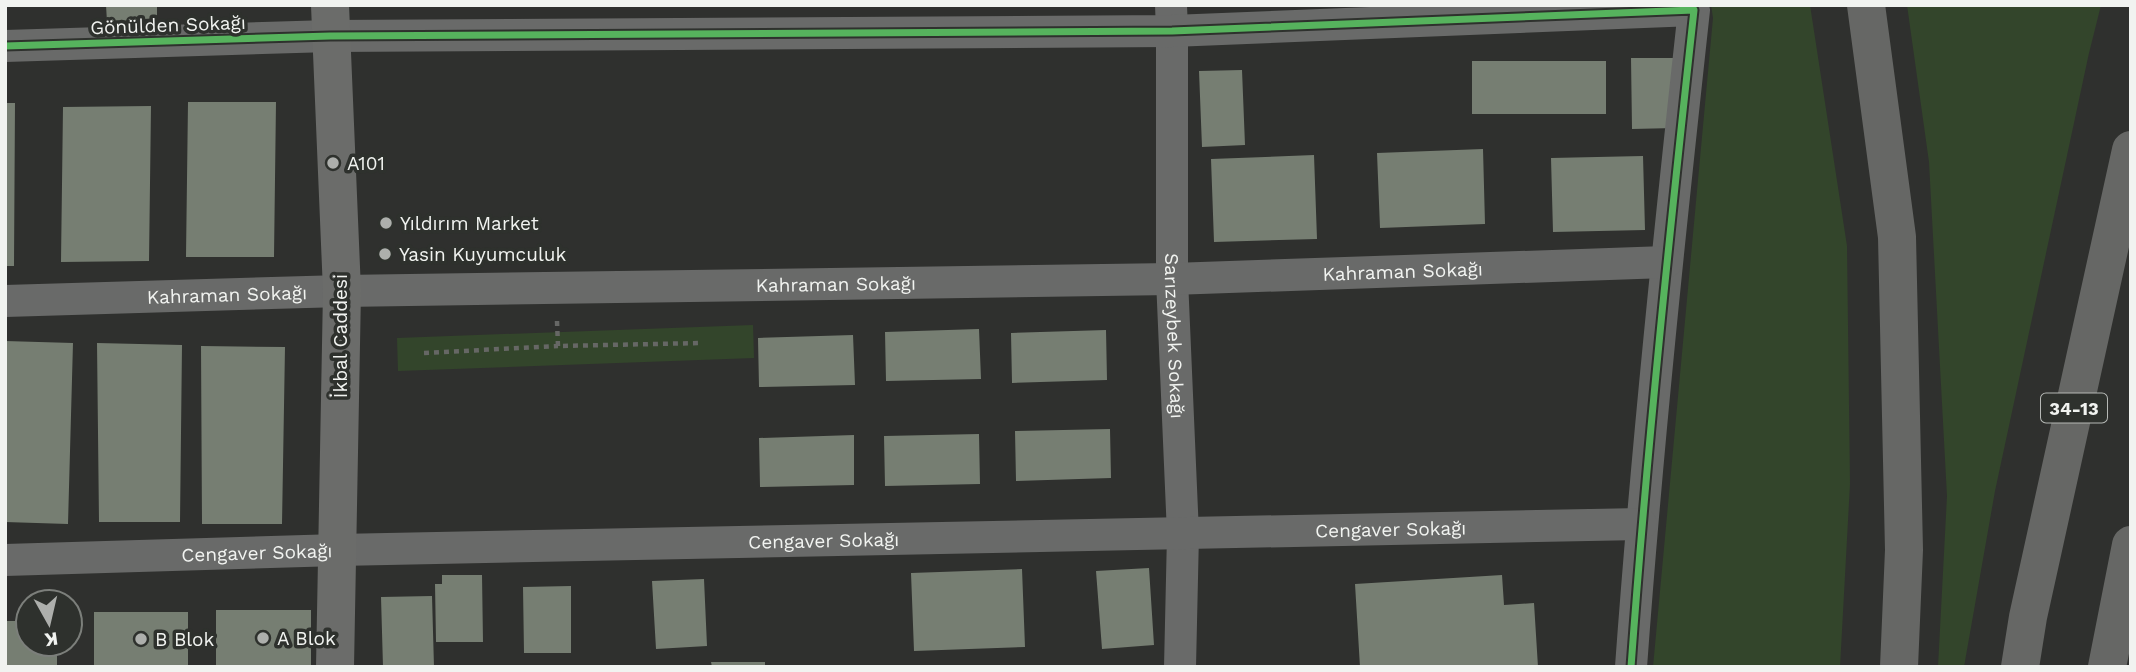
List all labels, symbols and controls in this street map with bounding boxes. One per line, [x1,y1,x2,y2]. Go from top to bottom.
street label: Gönülden Sokağı [90,11,246,39]
place label: A101 [347,152,385,175]
marker: A101 [325,155,341,171]
place label: Yıldırım Market [400,212,539,235]
marker: Yıldırım Market [378,215,394,231]
place label: Yasin Kuyumculuk [399,243,567,266]
marker: Yasin Kuyumculuk [377,246,393,262]
street label: Sarızeybek Sokağı [1160,253,1190,419]
street label: Kahraman Sokağı [1322,257,1483,285]
street label: Kahraman Sokağı [756,271,916,297]
street label: İkbal Caddesi [329,274,352,398]
street label: Kahraman Sokağı [146,281,307,308]
road number: 34-13 [2041,394,2107,422]
street label: Cengaver Sokağı [1315,516,1466,542]
street label: Cengaver Sokağı [748,527,900,553]
street label: Cengaver Sokağı [181,539,333,566]
north arrow [14,588,84,658]
text: K [43,627,59,652]
place label: A Blok [277,627,336,650]
place label: B Blok [155,628,215,651]
marker: A Blok [255,630,271,646]
marker: B Blok [133,631,149,647]

